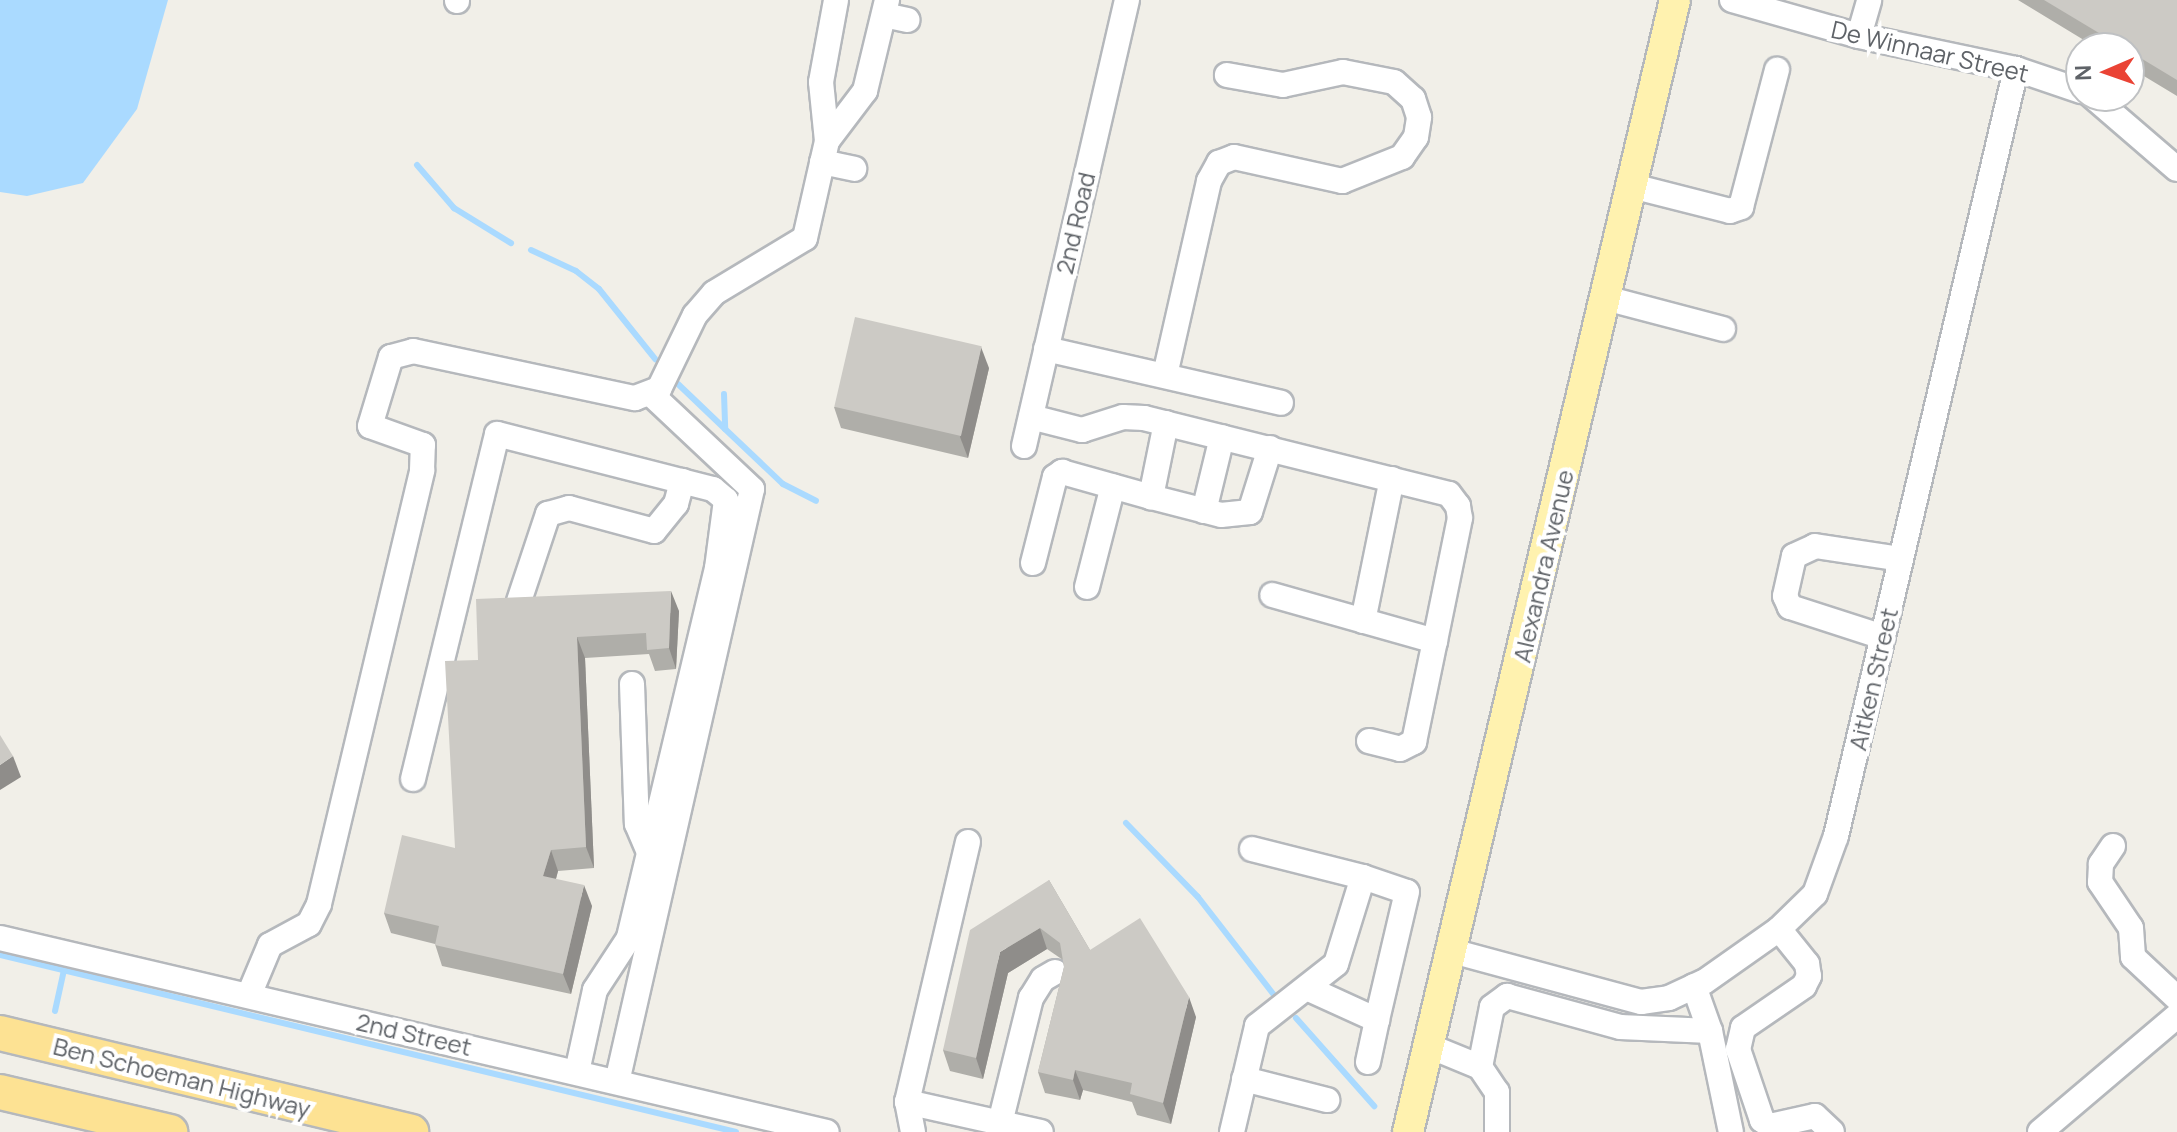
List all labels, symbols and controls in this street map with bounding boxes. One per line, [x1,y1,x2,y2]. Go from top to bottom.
street label: De Winnaar Street [1829,14,2031,88]
north arrow [2065,32,2145,112]
text: N [2068,64,2098,81]
street label: 2nd Road [1049,169,1101,277]
street label: Alexandra Avenue [1507,467,1579,665]
street label: Aitken Street [1843,605,1903,753]
street label: 2nd Street [354,1007,474,1061]
street label: Ben Schoeman Highway [51,1031,313,1123]

